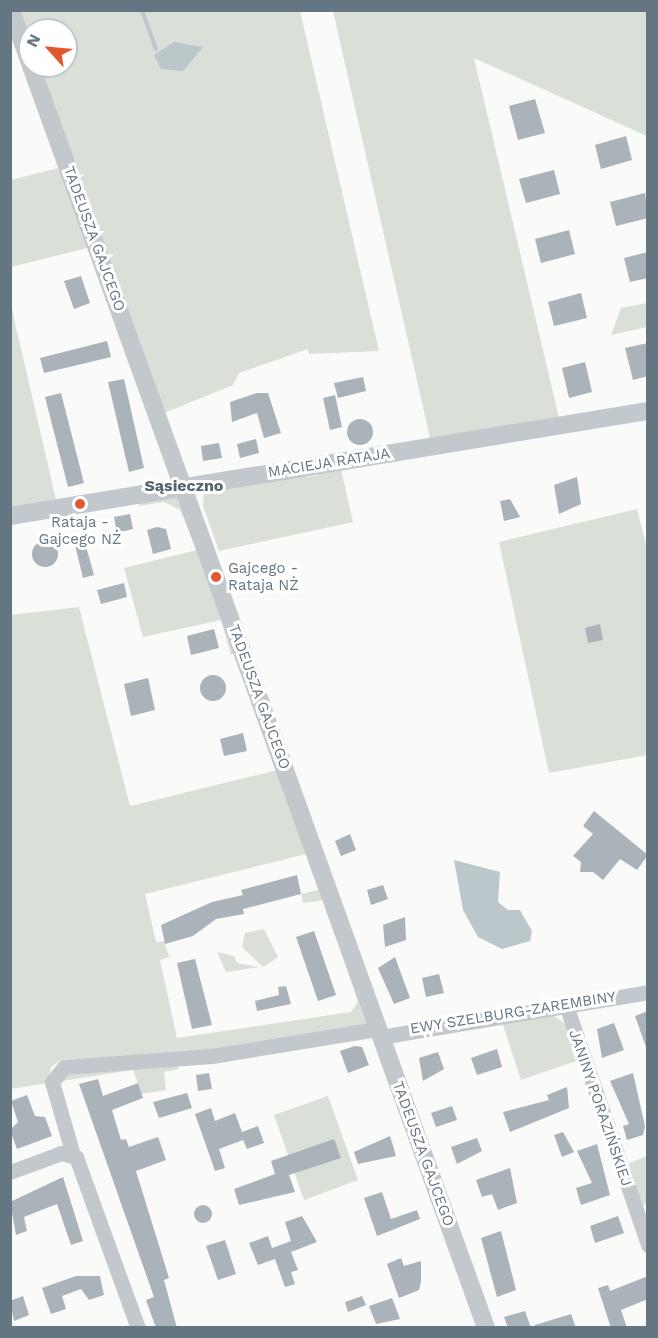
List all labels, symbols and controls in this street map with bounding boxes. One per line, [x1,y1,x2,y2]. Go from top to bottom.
north arrow [18,18,78,78]
text: N [22,31,44,50]
street label: TADEUSZA GAJCEGO [59,164,129,314]
street label: MACIEJA RATAJA [266,444,392,482]
district label: Sąsieczno [145,476,223,496]
marker: Rataja - Gajcego NŻ [73,497,87,511]
place label: Rataja - Gajcego NŻ [39,513,121,548]
place label: Gajcego - Rataja NŻ [228,559,299,594]
marker: Gajcego - Rataja NŻ [209,570,223,584]
street label: TADEUSZA GAJCEGO [224,622,294,772]
street label: EWY SZELBURG-ZAREMBINY [408,988,618,1038]
street label: JANINY PORAZIŃSKIEJ [565,1027,635,1189]
street label: TADEUSZA GAJCEGO [388,1079,458,1229]

